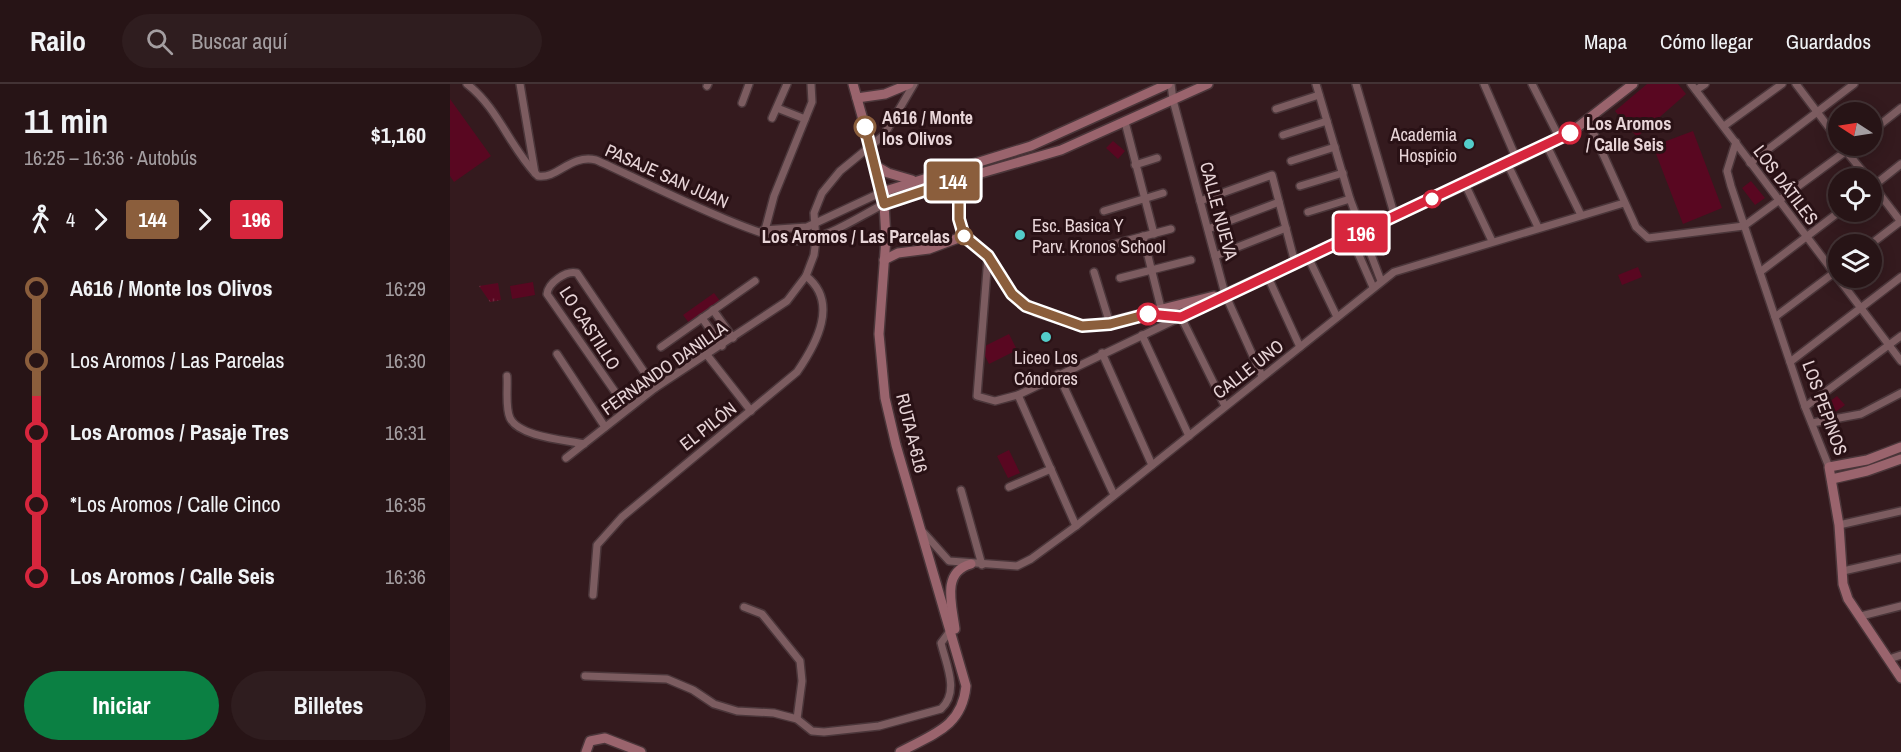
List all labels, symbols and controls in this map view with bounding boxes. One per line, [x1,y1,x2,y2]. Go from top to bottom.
search box [122,14,542,68]
text: Railo [30,22,86,60]
icon: search [143,25,176,58]
text: Buscar aquí [191,26,287,56]
text: Mapa [1584,27,1627,56]
text: Cómo llegar [1660,27,1753,56]
text: Guardados [1786,27,1871,56]
text: 11 min [24,99,108,143]
north arrow [1828,102,1882,156]
map controls [1828,102,1882,288]
place label: A616 / Monte los Olivos [882,105,973,151]
place label: Los Aromos / Calle Seis [1586,111,1672,157]
marker: A616 / Monte los Olivos [854,116,876,138]
text: $1,160 [371,120,426,150]
place label: Academia Hospicio [1390,122,1457,168]
marker: Los Aromos / Calle Seis [1559,122,1581,144]
marker: Academia Hospicio [1462,137,1476,151]
street label: PASAJE SAN JUAN [601,138,733,214]
street label: LOS DÁTILES [1748,140,1824,230]
text: 16:25 – 16:36 · Autobús [24,144,197,171]
street label: CALLE NUEVA [1194,159,1244,263]
line badge: 144 [918,162,988,200]
text: 144 [939,167,967,196]
button: locate [1828,168,1882,222]
unlabelled marker [1423,190,1441,208]
icon: walk [24,203,57,236]
icon: forward [84,203,117,236]
icon: forward [188,203,221,236]
text: 144 [138,205,167,234]
text: 196 [242,205,271,234]
text: 4 [66,206,75,233]
place label: Esc. Basica Y Parv. Kronos School [1032,213,1165,259]
line badge: 196 [1326,214,1396,252]
text: 196 [1347,219,1375,248]
place label: Los Aromos / Las Parcelas [762,224,950,249]
marker: Los Aromos / Las Parcelas [955,227,973,245]
marker: Esc. Basica Y Parv. Kronos School [1013,228,1027,242]
button: layers [1828,234,1882,288]
text: A616 / Monte los Olivos [70,273,273,303]
text: 16:29 [385,275,426,302]
street label: LO CASTILLO [554,281,626,375]
unlabelled marker [1137,303,1159,325]
street label: FERNANDO DANILLA [596,315,732,421]
marker: Liceo Los Cóndores [1039,330,1053,344]
street label: CALLE UNO [1207,333,1289,405]
text: Los Aromos / Las Parcelas [70,345,285,375]
place label: Liceo Los Cóndores [1014,345,1078,391]
text: 16:30 [385,347,426,374]
street label: LOS PEPINOS [1796,357,1854,459]
street label: RUTA A-616 [890,391,934,475]
street label: EL PILÓN [674,396,742,456]
text: Los Aromos / Pasaje Tres [70,417,289,447]
text: 16:31 [385,419,426,446]
text: *Los Aromos / Calle Cinco [70,489,281,519]
text: 16:35 [385,491,426,518]
text: Los Aromos / Calle Seis [70,561,275,591]
text: 16:36 [385,563,426,590]
button: Iniciar [24,671,219,740]
button: Billetes [231,671,426,740]

